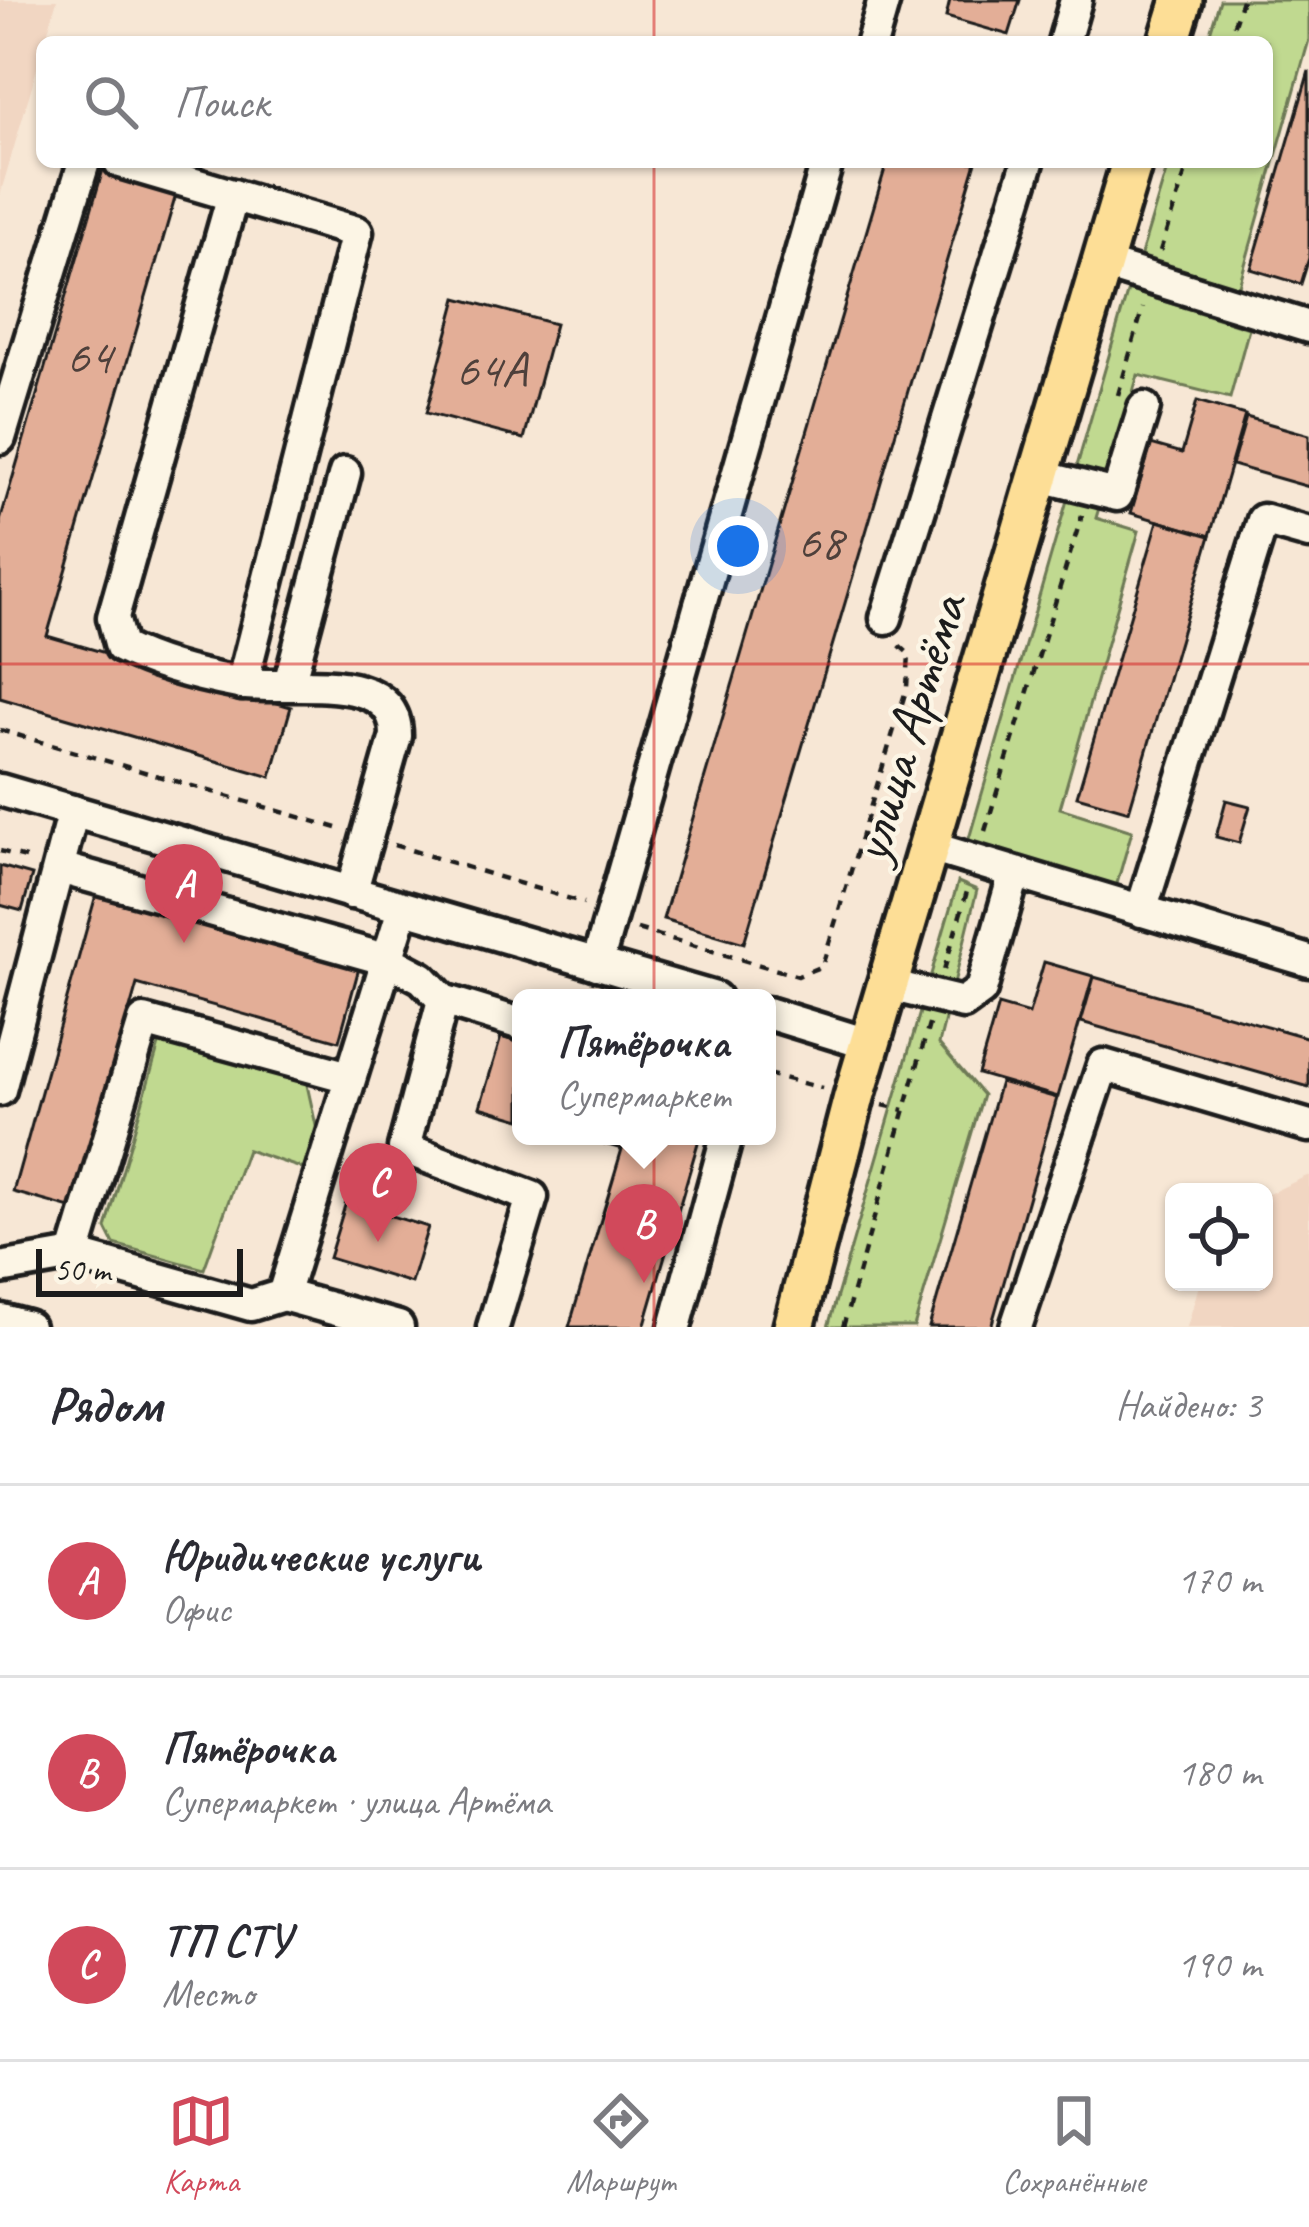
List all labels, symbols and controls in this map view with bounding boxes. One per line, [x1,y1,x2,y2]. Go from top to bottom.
search box [36,36,1273,168]
icon: search [78,69,144,135]
text: Поиск [174,74,269,131]
house number: 64 [66,324,117,388]
house number: 64А [455,337,529,401]
house number: 68 [797,509,848,573]
your location [708,516,768,576]
street label: улица Артёма [832,582,984,873]
pin: A [145,844,223,943]
popup [512,989,776,1145]
text: Пятёрочка [557,1014,729,1071]
text: Супермаркет [557,1071,731,1120]
pin: C [339,1143,417,1242]
map controls [1165,1183,1273,1291]
button: locate [1165,1183,1273,1291]
pin: B [605,1184,683,1283]
scale bar [36,1243,243,1296]
text: 50 m [54,1249,110,1291]
text: Рядом [48,1373,162,1437]
text: Найдено: 3 [1116,1381,1261,1430]
text: Юридические услуги [162,1528,480,1585]
text: A [77,1556,97,1605]
text: 170 m [1177,1556,1261,1605]
text: Офис [162,1585,231,1634]
text: Пятёрочка [162,1720,334,1777]
text: B [77,1748,97,1797]
text: 180 m [1177,1748,1261,1797]
text: Супермаркет · улица Артёма [162,1777,551,1826]
text: ТП СТУ [162,1912,291,1969]
text: C [78,1940,96,1989]
text: 190 m [1177,1940,1261,1989]
text: Место [162,1969,254,2018]
tab: Карта [164,2088,239,2202]
tab: Маршрут [566,2088,675,2202]
tab: Сохранённые [1002,2088,1145,2202]

